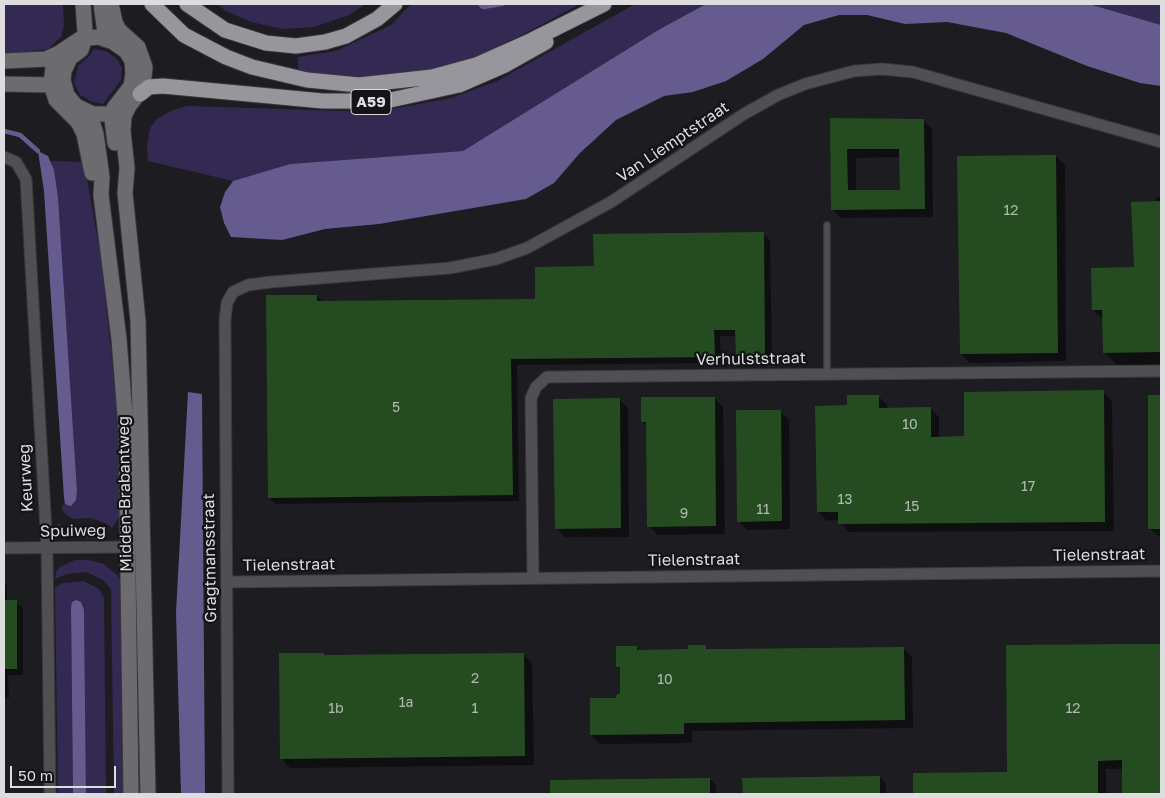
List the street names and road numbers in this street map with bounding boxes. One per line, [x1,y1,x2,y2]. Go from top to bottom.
road number: A59 [351,90,391,114]
street label: Van Liemptstraat [613,97,733,187]
street label: Verhulststraat [696,348,806,370]
street label: Midden-Brabantweg [114,416,136,572]
street label: Keurweg [15,443,37,513]
street label: Gragtmansstraat [199,493,221,623]
street label: Spuiweg [40,521,106,541]
street label: Tielenstraat [1052,545,1146,565]
street label: Tielenstraat [647,550,741,570]
street label: Tielenstraat [242,555,336,575]

